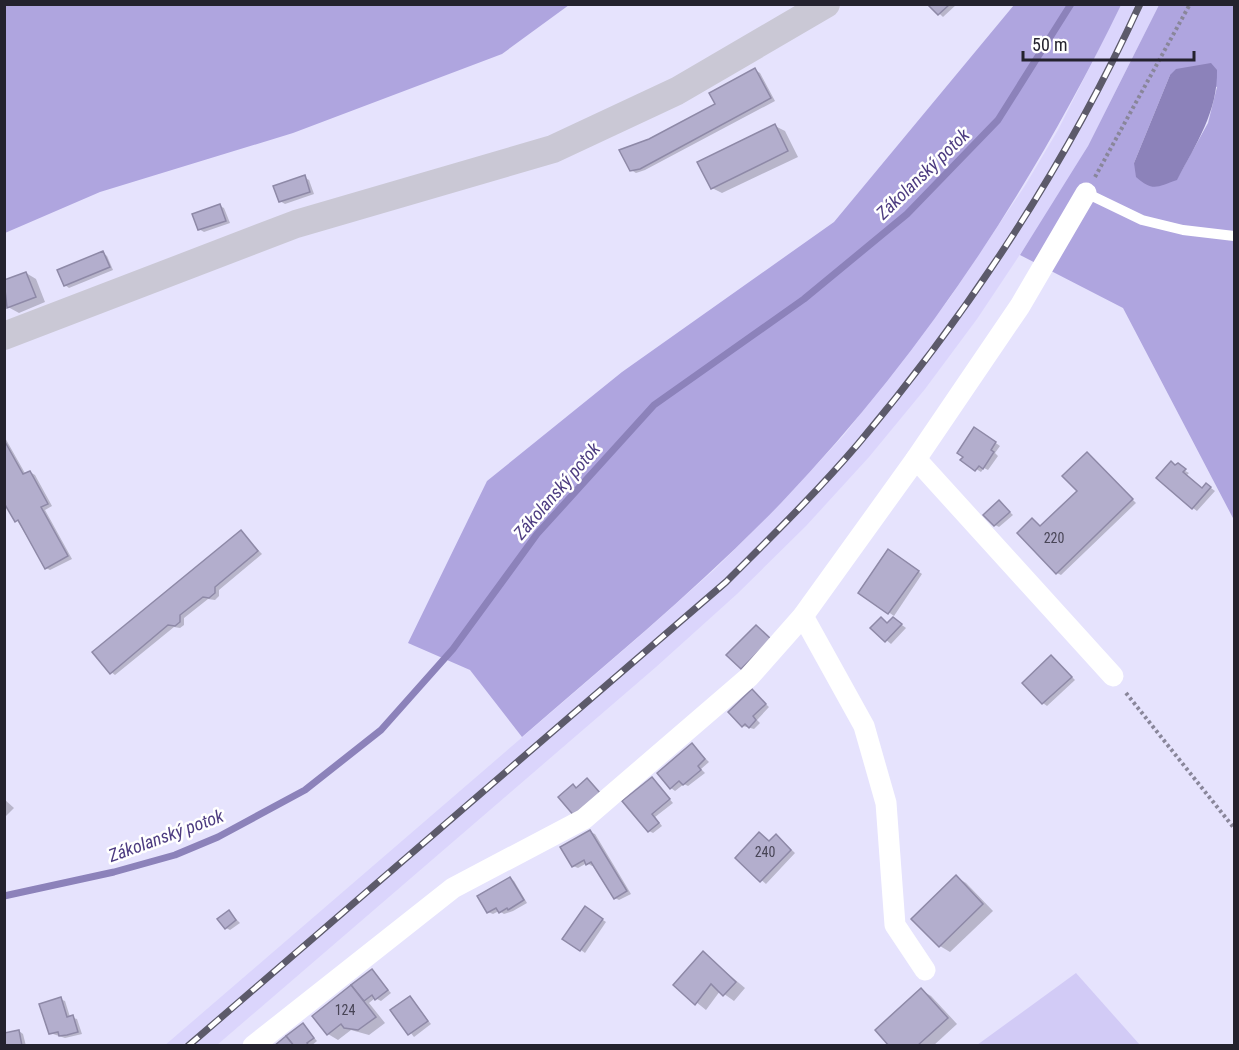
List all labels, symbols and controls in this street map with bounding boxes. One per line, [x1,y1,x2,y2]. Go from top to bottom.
scale bar [1023,24,1194,62]
text: 50 m [1032,34,1067,55]
water label: Zákolanský potok [871,123,974,224]
water label: Zákolanský potok [508,437,605,544]
house number: 220 [1044,530,1064,546]
water label: Zákolanský potok [104,805,227,866]
house number: 240 [755,844,775,860]
house number: 124 [335,1002,355,1018]

